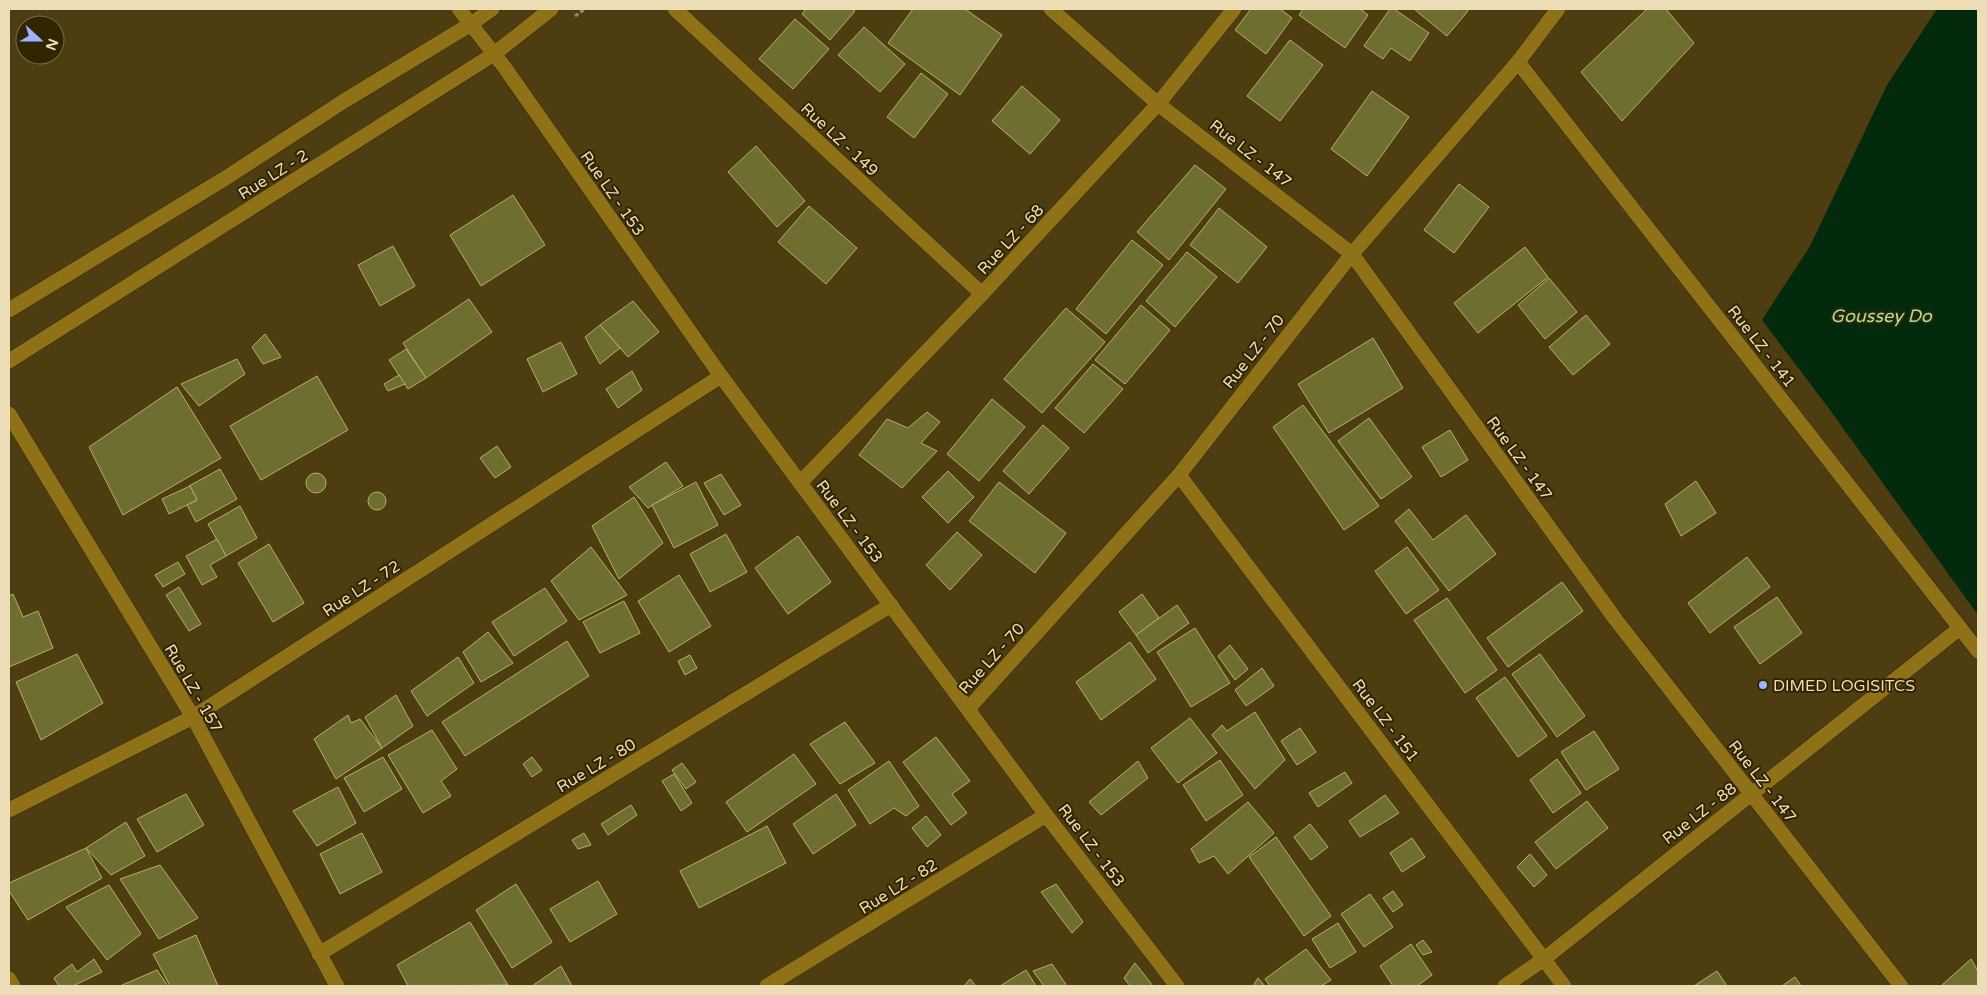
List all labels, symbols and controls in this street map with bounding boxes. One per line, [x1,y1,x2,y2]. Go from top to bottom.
north arrow [15,15,65,65]
text: N [42,36,62,53]
street label: Rue LZ - 149 [796,99,882,181]
street label: Rue LZ - 147 [1205,115,1295,192]
street label: Rue LZ - 2 [235,146,312,204]
street label: Rue LZ - 153 [576,147,649,240]
street label: Rue LZ - 68 [973,200,1048,279]
street label: Rue LZ - 141 [1723,302,1800,392]
water label: Goussey Do [1830,305,1933,327]
street label: Rue LZ - 70 [1219,310,1289,393]
street label: Rue LZ - 147 [1482,413,1556,504]
street label: Rue LZ - 153 [811,476,887,567]
street label: Rue LZ - 72 [319,556,404,621]
street label: Rue LZ - 70 [955,619,1029,698]
street label: Rue LZ - 157 [160,641,226,736]
street label: Rue LZ - 151 [1347,675,1423,766]
place label: DIMED LOGISITCS [1773,676,1915,696]
marker: DIMED LOGISITCS [1757,679,1769,691]
street label: Rue LZ - 80 [553,734,640,797]
street label: Rue LZ - 147 [1724,737,1801,827]
street label: Rue LZ - 88 [1658,779,1741,849]
street label: Rue LZ - 153 [1053,800,1129,891]
street label: Rue LZ - 82 [856,855,941,919]

